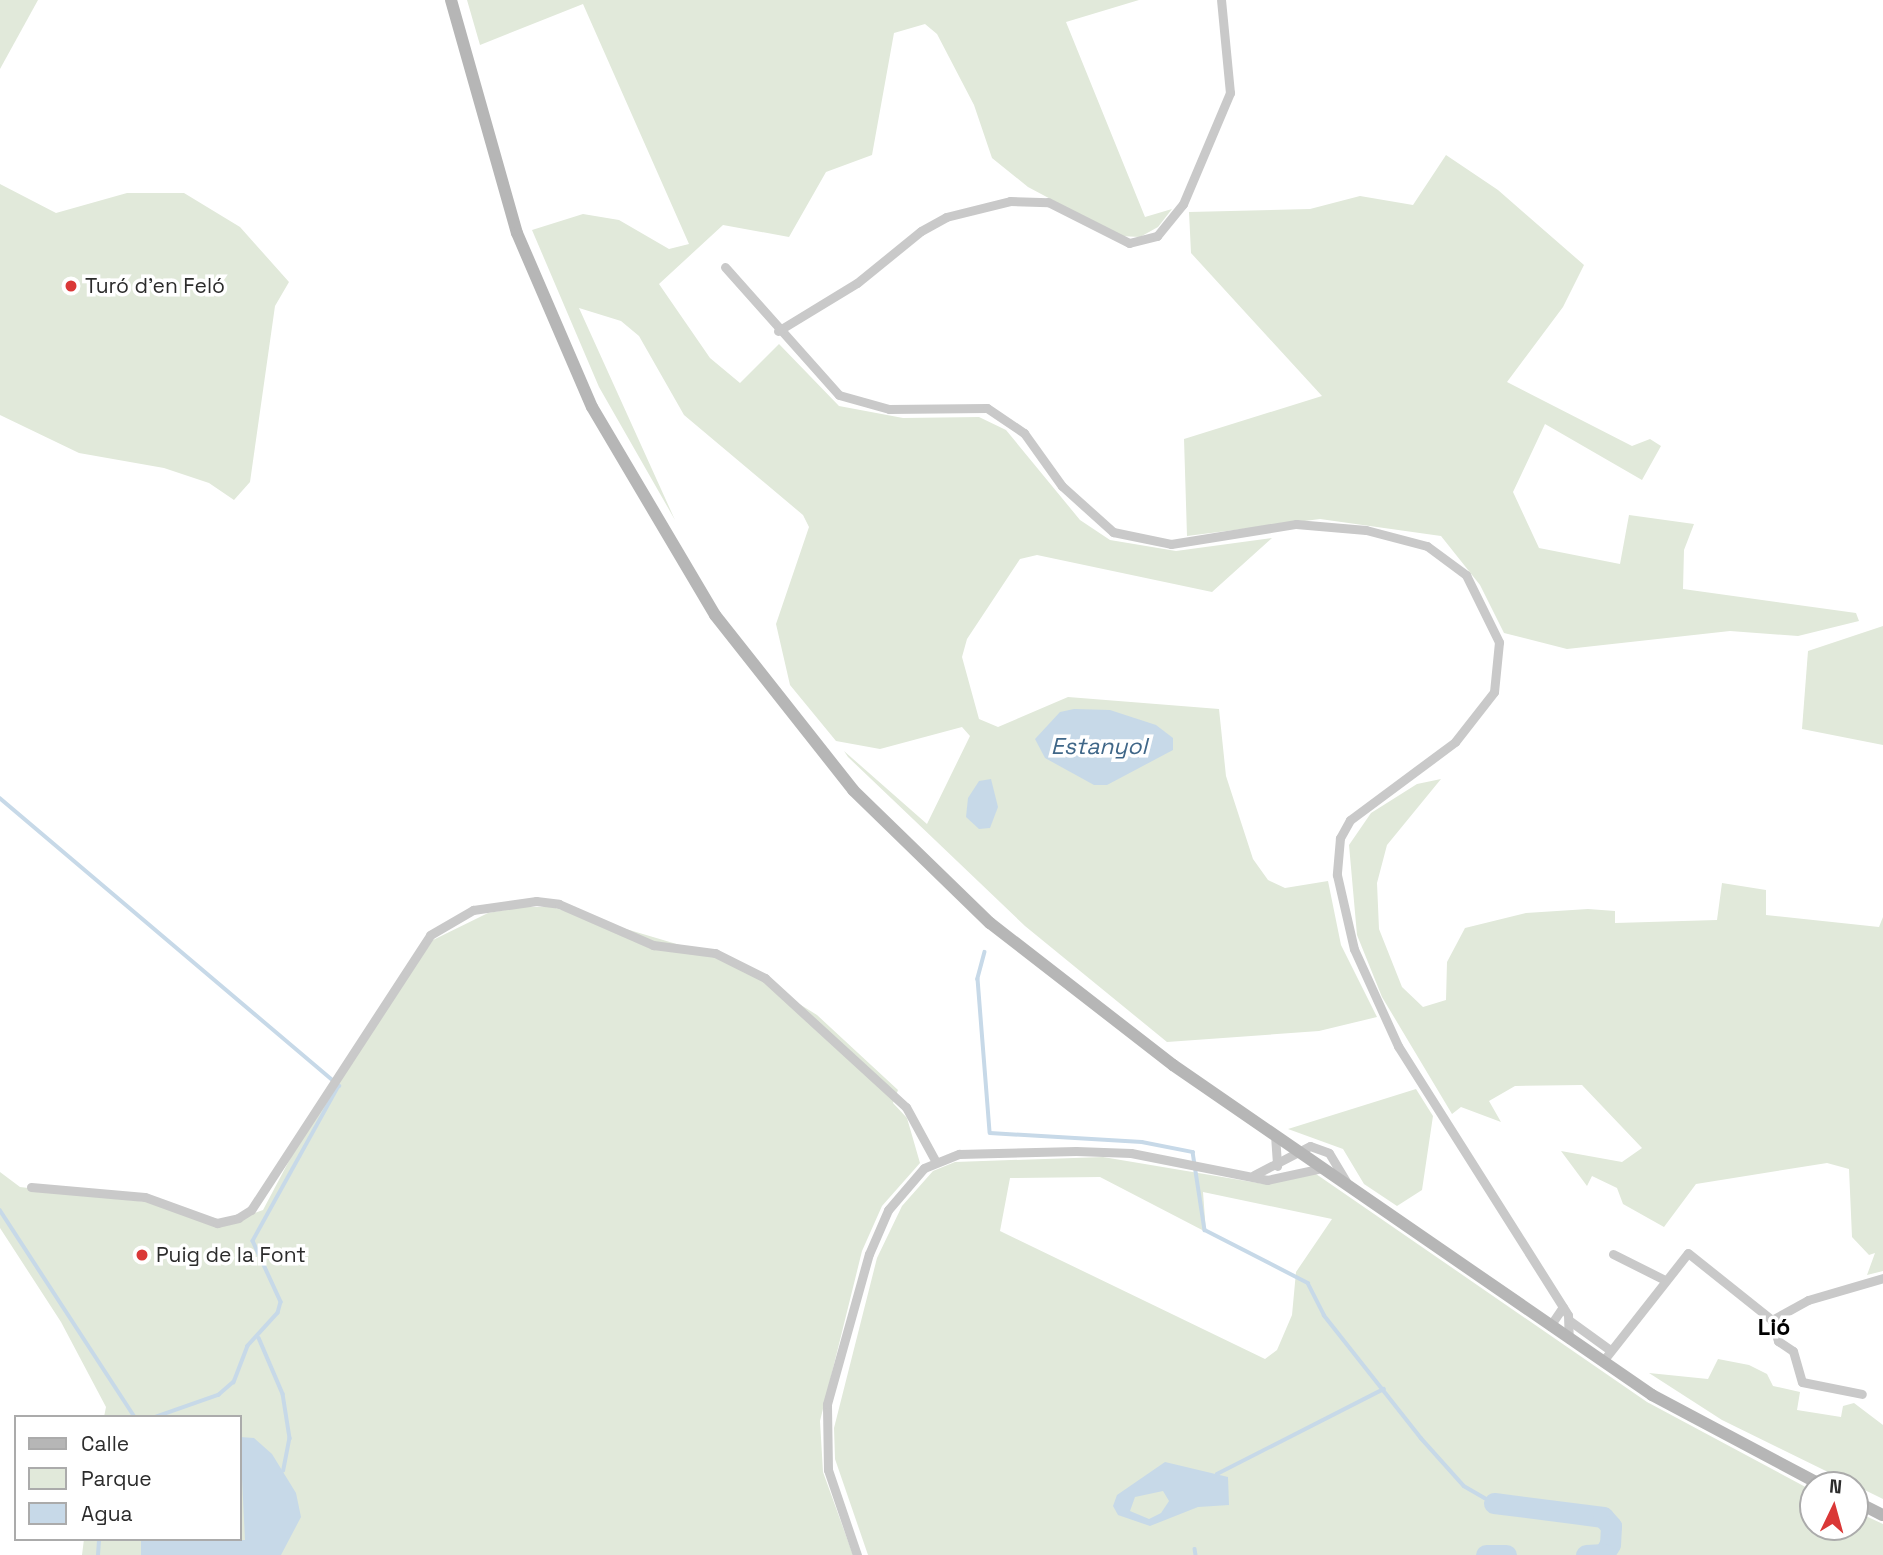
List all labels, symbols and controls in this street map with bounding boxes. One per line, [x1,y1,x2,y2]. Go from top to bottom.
place label: Turó d'en Feló [85,273,225,299]
marker: Turó d'en Feló [63,278,79,294]
water label: Estanyol [1051,732,1147,760]
place label: Puig de la Font [156,1242,306,1268]
marker: Puig de la Font [134,1247,150,1263]
district label: Lió [1758,1313,1790,1341]
legend [14,1415,242,1541]
text: Calle [81,1430,129,1457]
text: Parque [81,1465,152,1492]
north arrow [1799,1471,1869,1541]
text: N [1828,1474,1843,1500]
text: Agua [81,1500,133,1527]

